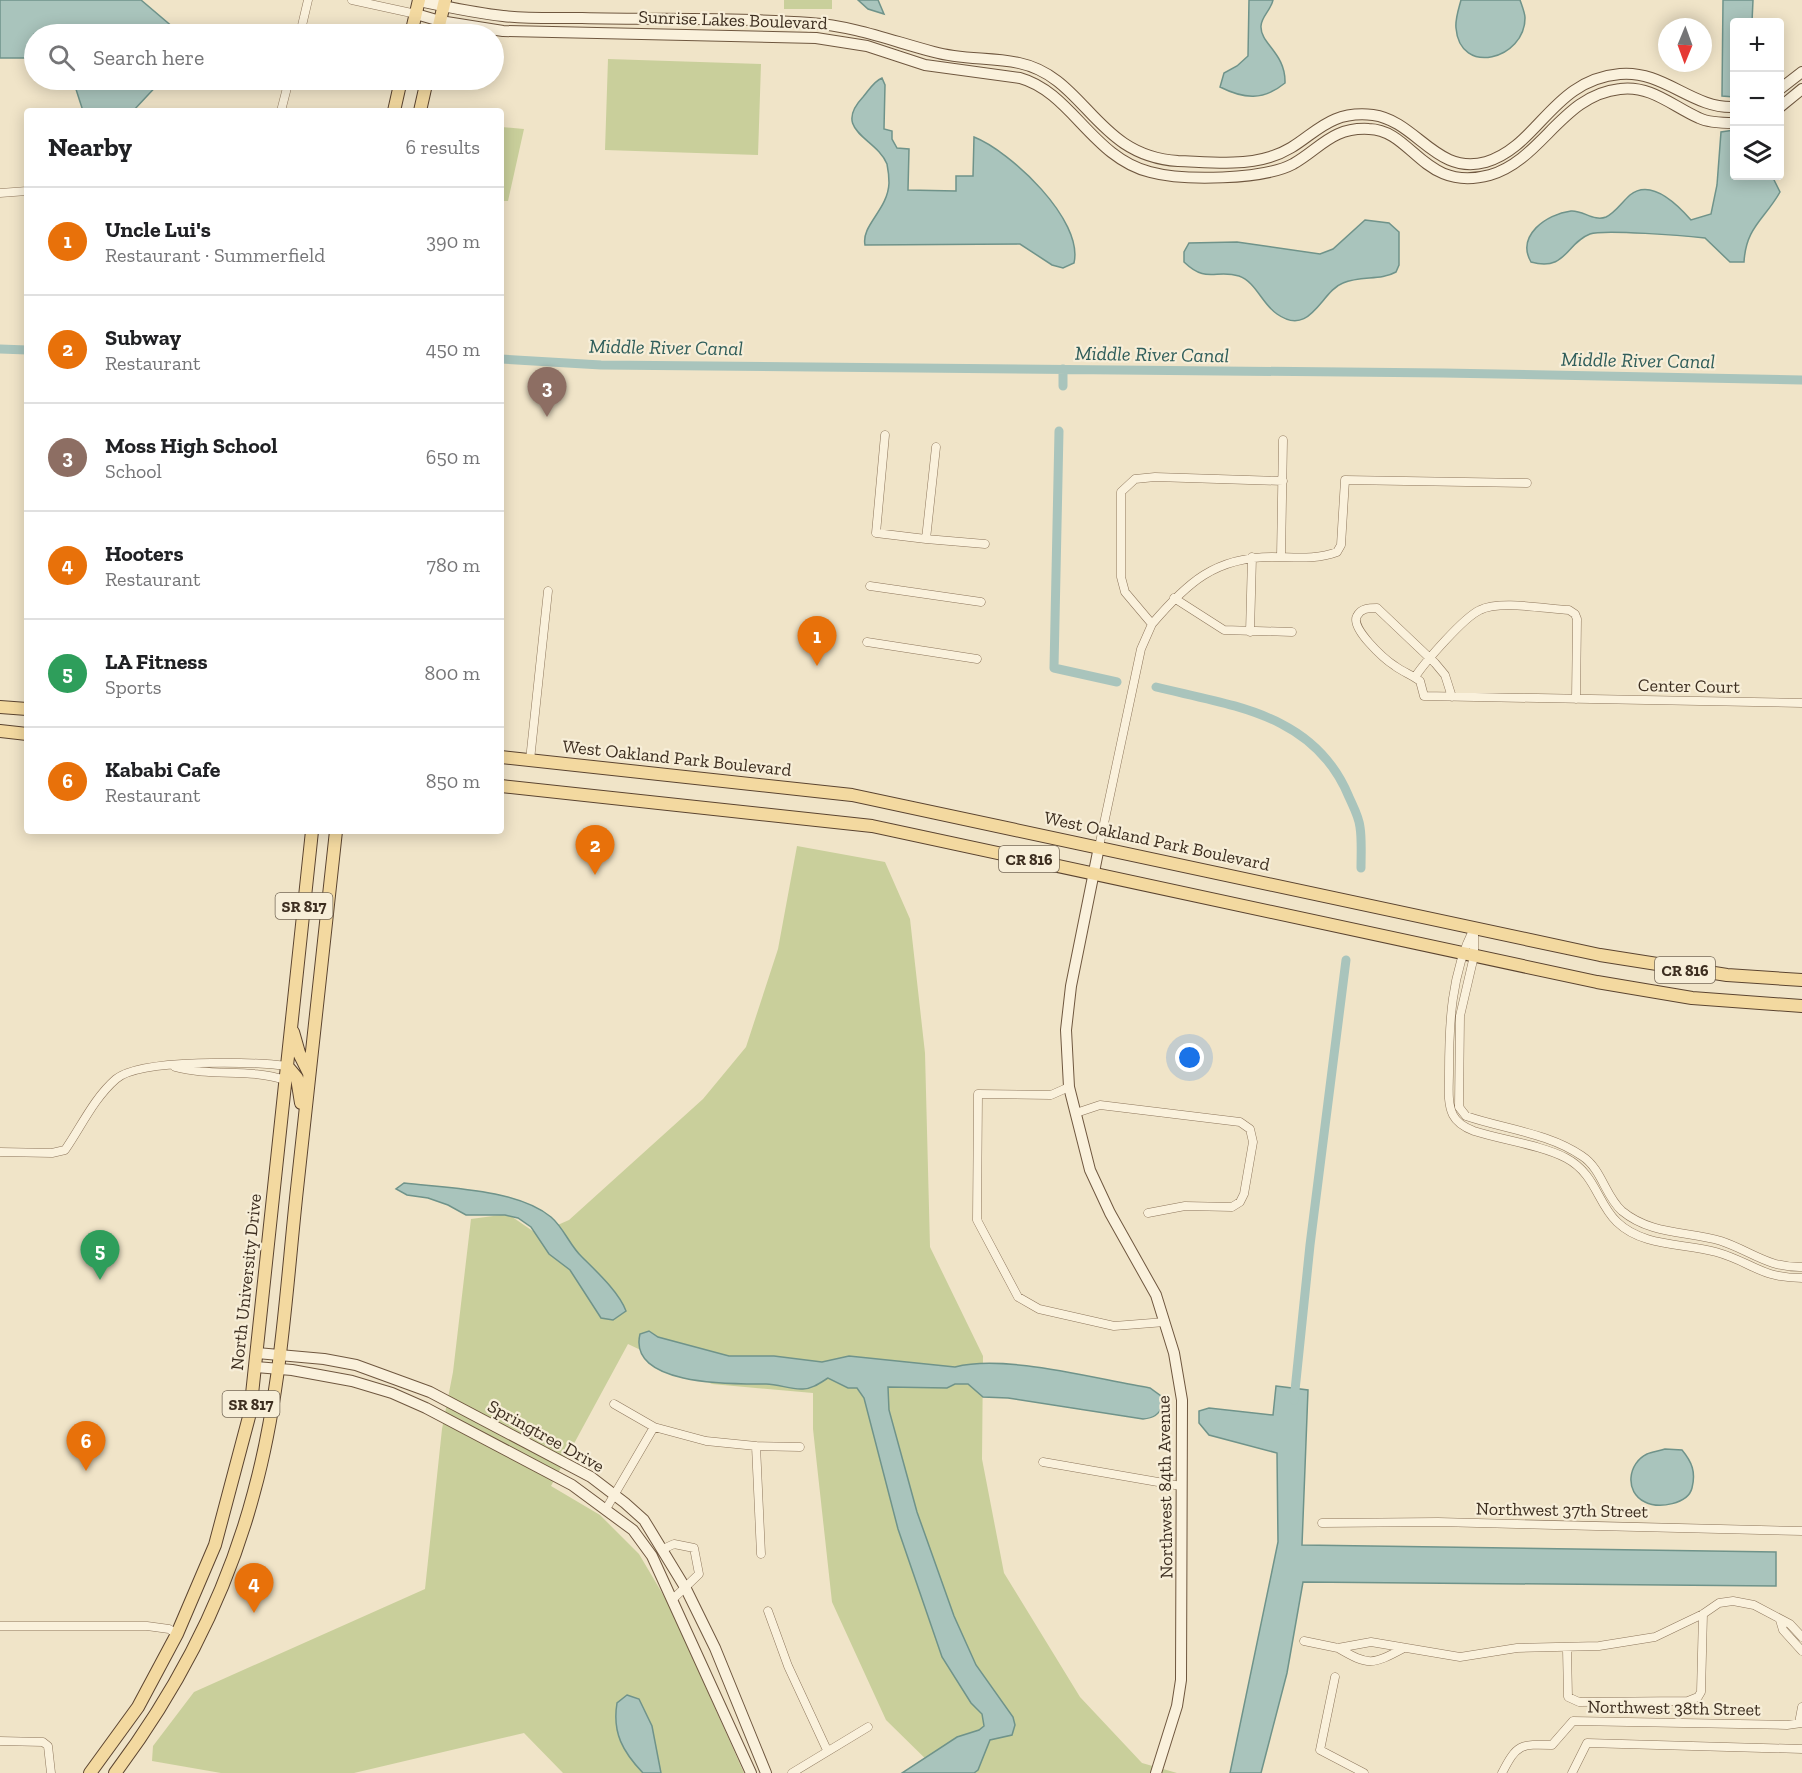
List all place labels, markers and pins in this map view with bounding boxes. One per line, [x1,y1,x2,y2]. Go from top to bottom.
pin: 3 [528,368,566,417]
pin: 1 [798,616,836,666]
pin: 2 [576,826,614,875]
pin: 5 [80,1230,120,1280]
pin: 6 [66,1422,106,1471]
pin: 4 [234,1564,274,1613]

